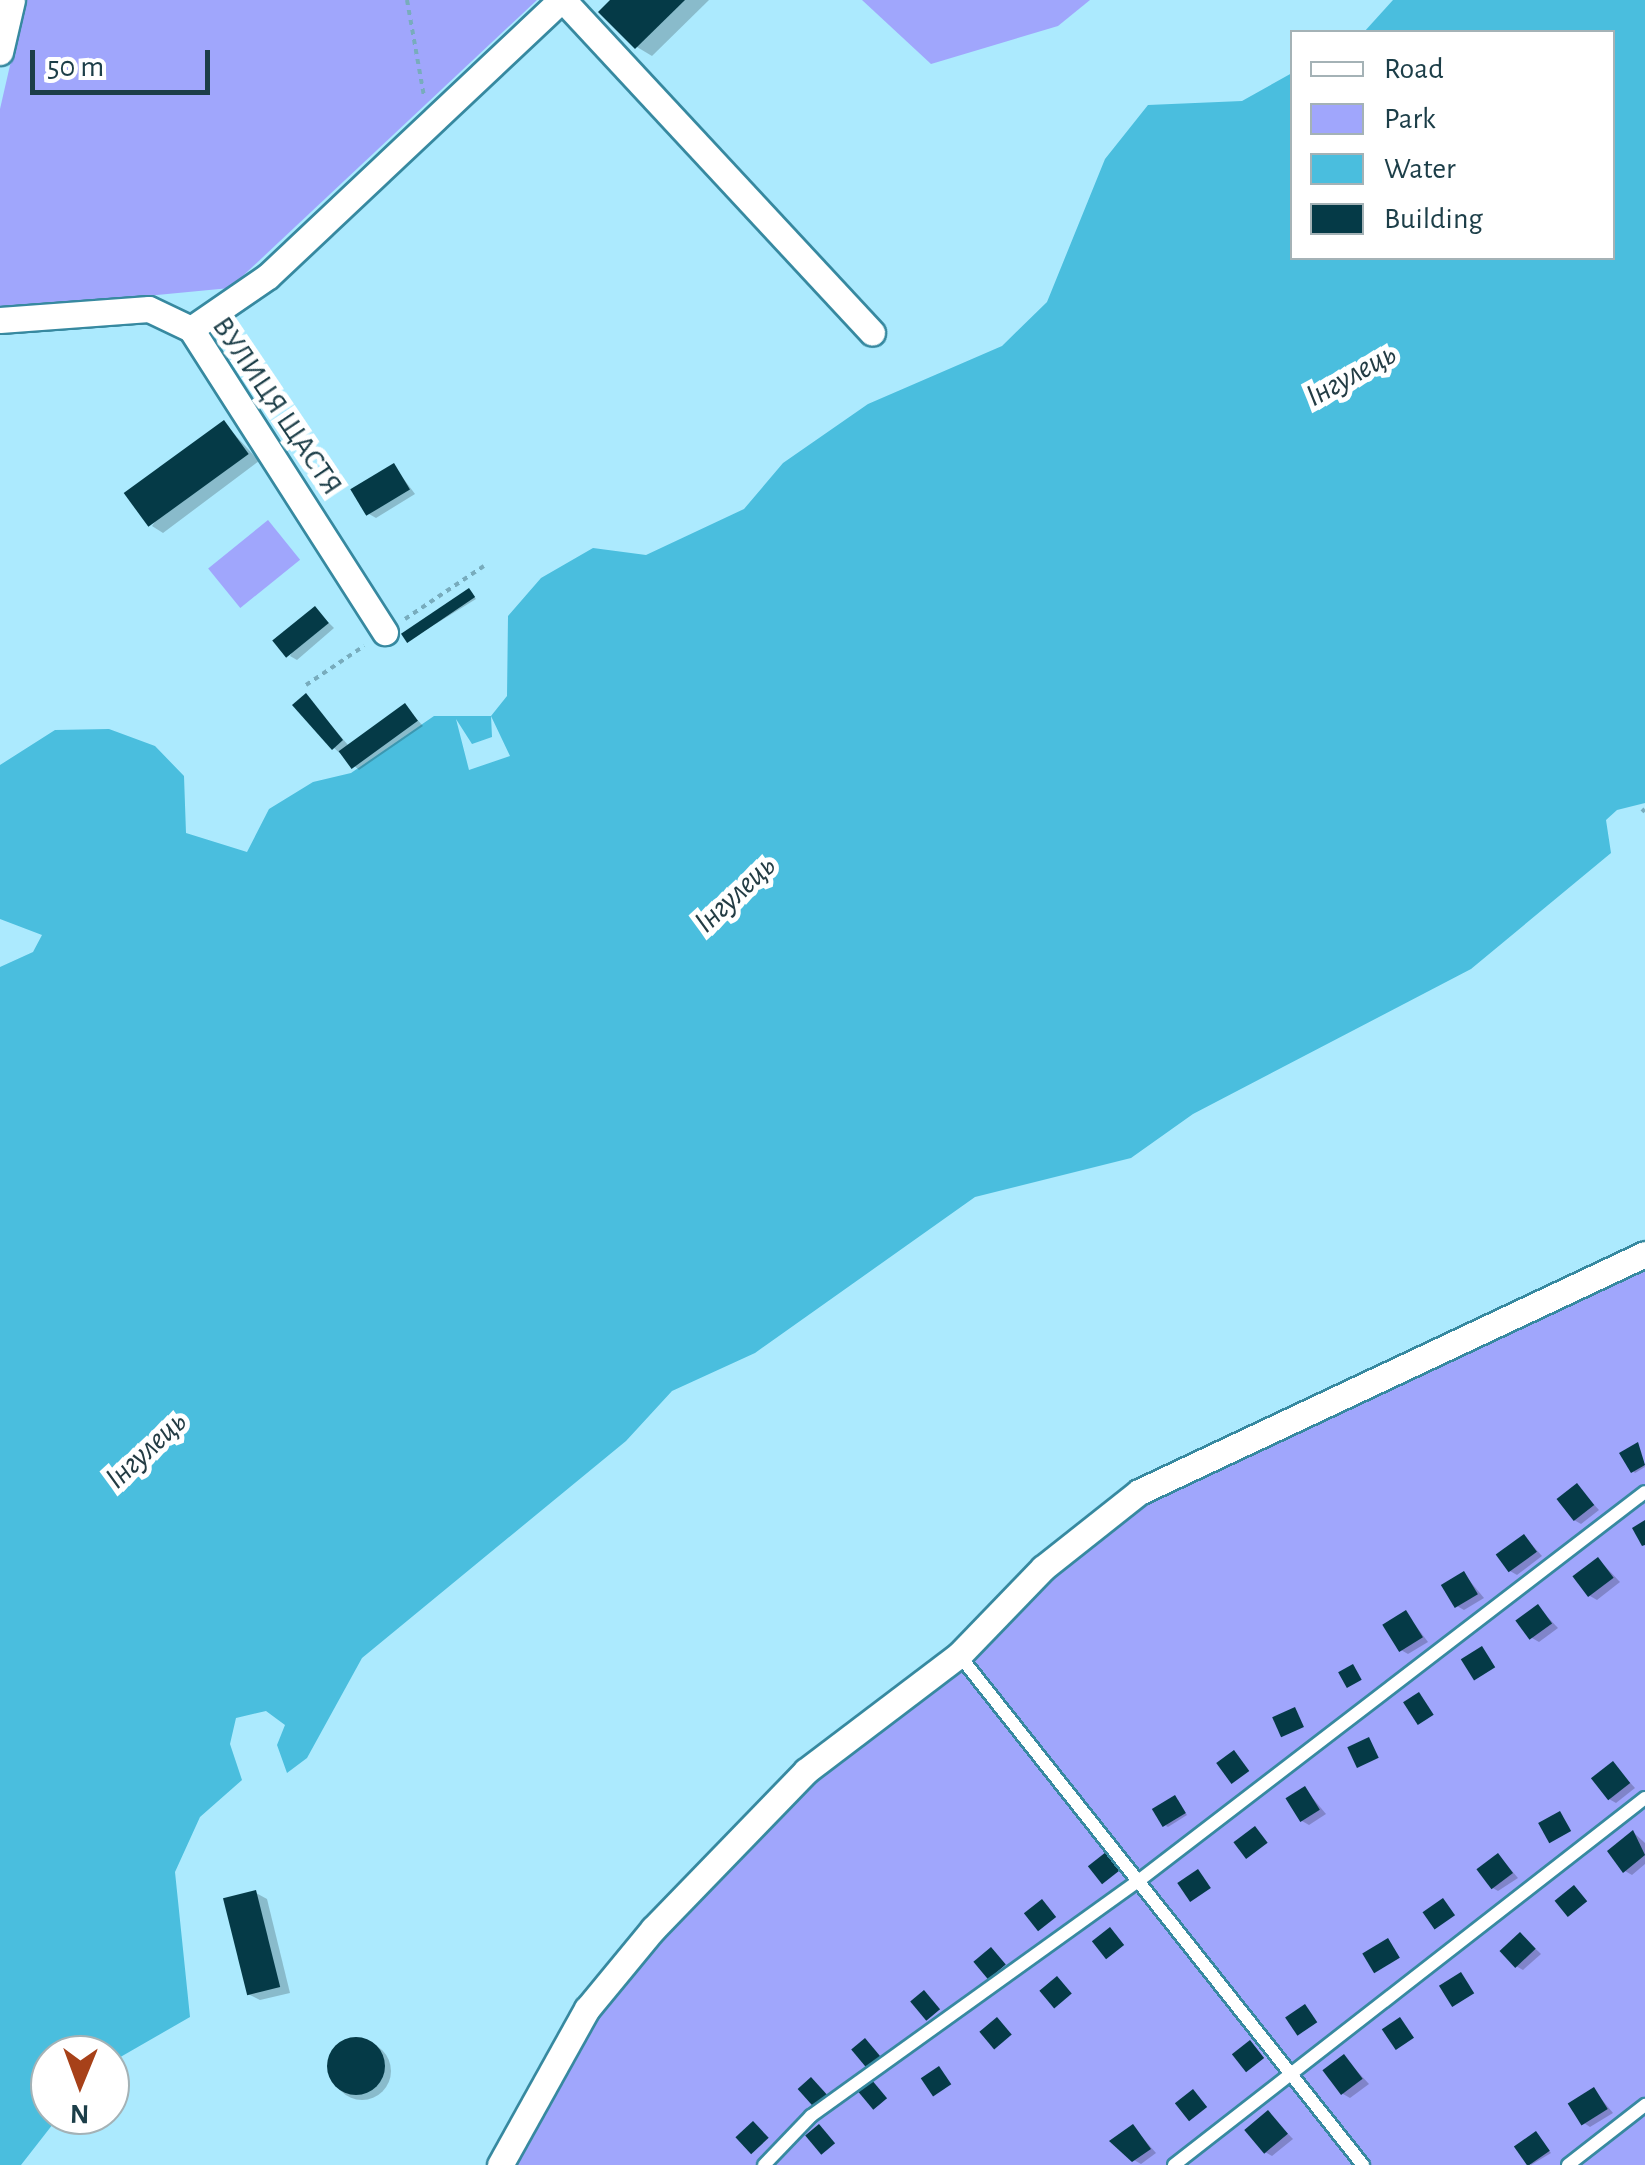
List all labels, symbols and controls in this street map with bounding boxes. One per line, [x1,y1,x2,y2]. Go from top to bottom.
scale bar [35,30,215,92]
legend [1290,30,1615,260]
text: 50 m [47,52,104,82]
text: Road [1384,54,1444,84]
text: Park [1384,104,1436,134]
text: Water [1384,154,1456,184]
text: Building [1384,204,1483,234]
street label: ВУЛИЦЯ ЩАСТЯ [204,310,350,502]
water label: Інгулець [1299,335,1403,415]
water label: Інгулець [686,847,784,941]
water label: Інгулець [97,1403,195,1497]
north arrow [30,2035,130,2135]
text: N [70,2099,89,2127]

